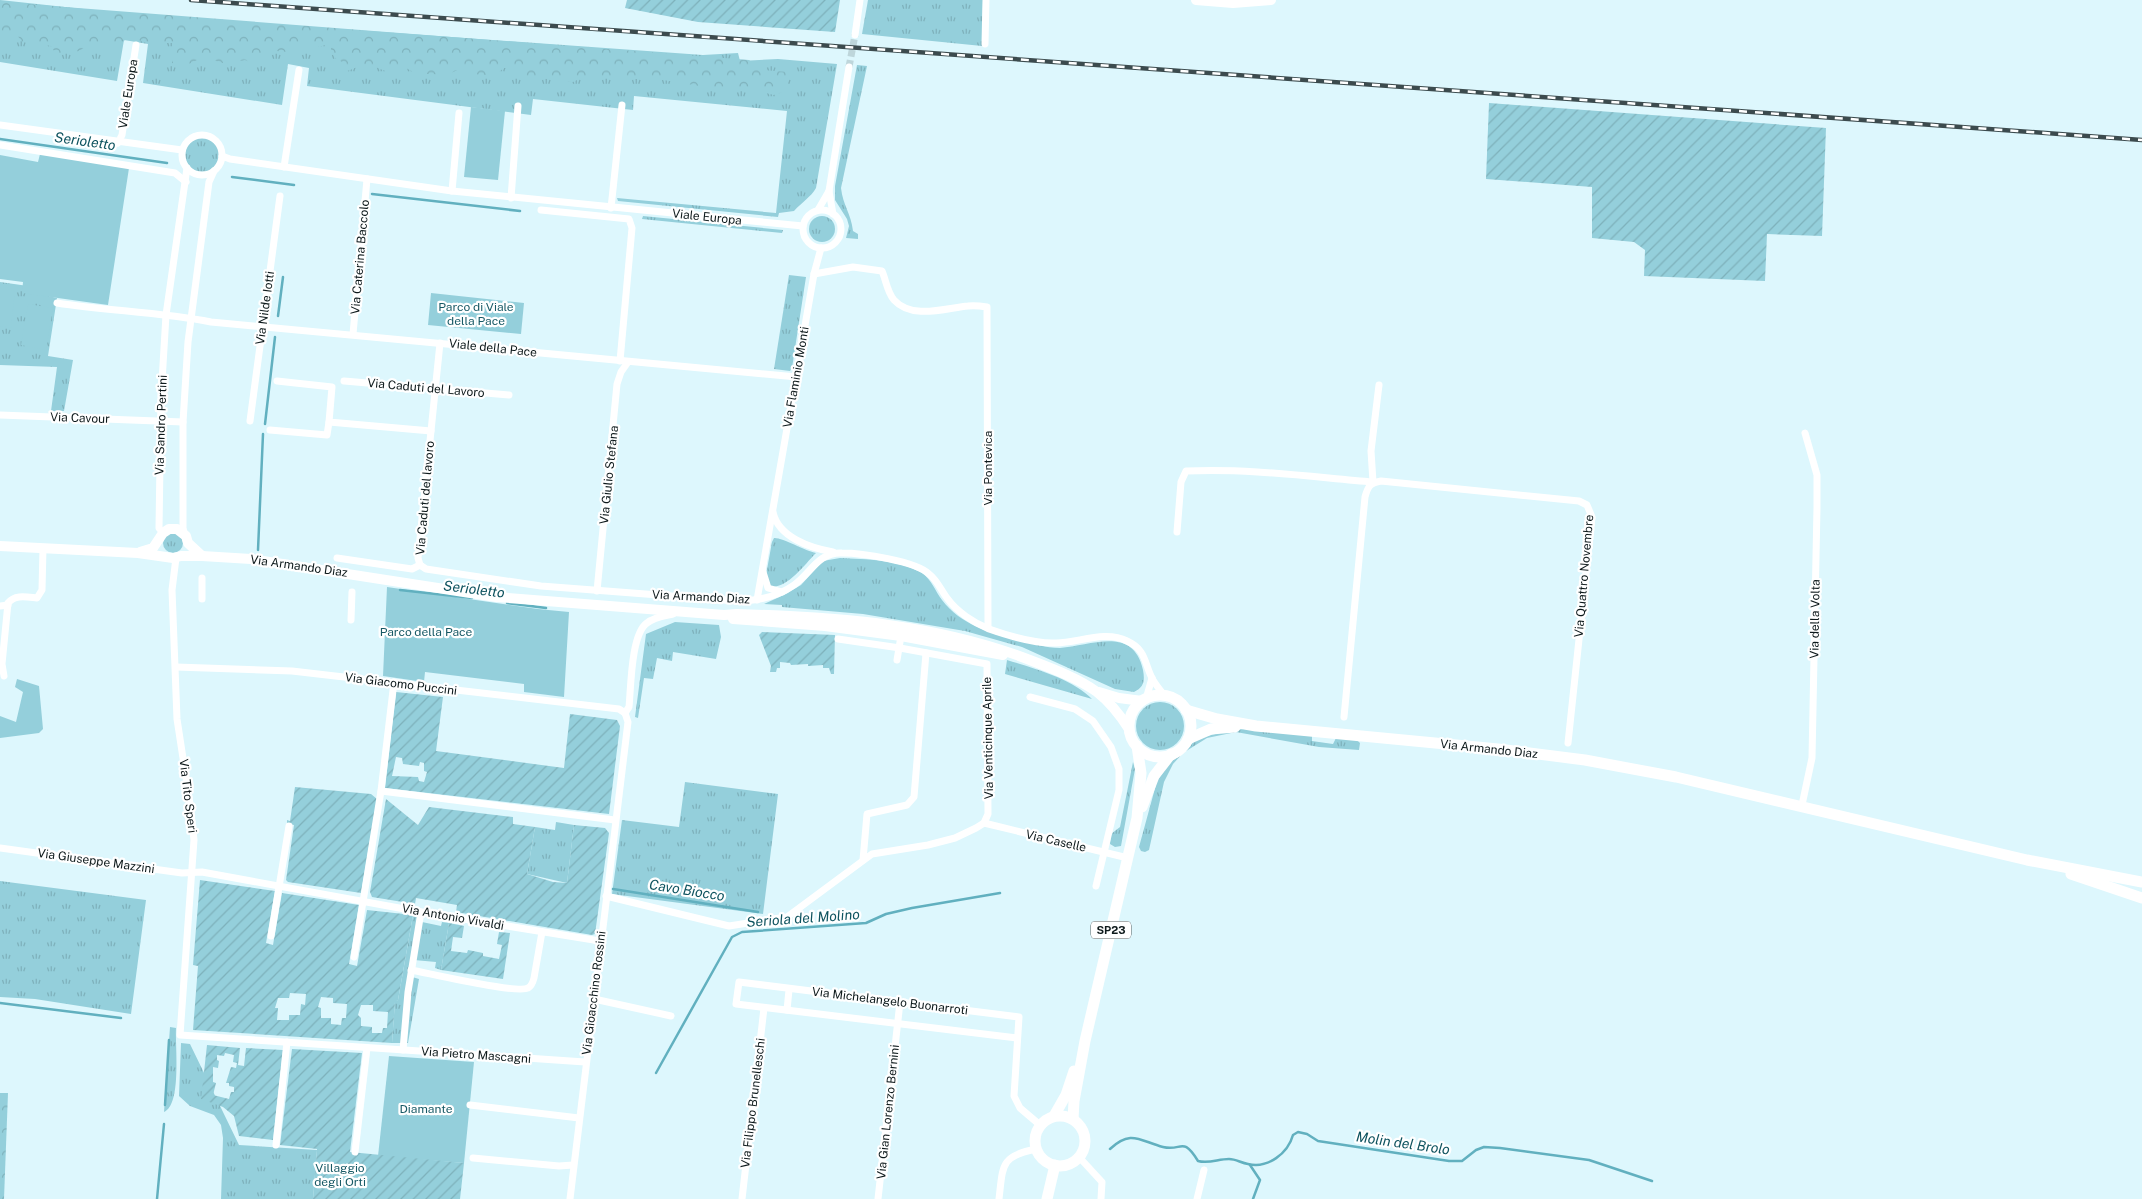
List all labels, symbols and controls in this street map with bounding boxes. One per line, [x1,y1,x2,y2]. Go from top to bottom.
street label: Viale Europa [116,58,140,130]
water label: Serioletto [53,129,117,153]
street label: Via Caterina Baccolo [348,199,372,315]
street label: Viale Europa [671,206,743,228]
street label: Via Nilde Iotti [253,270,277,346]
park label: Parco di Viale della Pace [438,300,514,328]
street label: Via Flaminio Monti [780,325,812,429]
street label: Viale della Pace [448,336,538,360]
street label: Via Sandro Pertini [152,375,170,475]
street label: Via Caduti del Lavoro [367,376,485,400]
street label: Via Cavour [50,410,110,426]
street label: Via Giulio Stefana [597,425,621,525]
street label: Via Pontevica [981,431,995,505]
street label: Via Caduti del lavoro [413,440,437,556]
street label: Via Quattro Novembre [1572,514,1596,638]
street label: Via Armando Diaz [249,552,349,580]
water label: Serioletto [442,577,506,601]
street label: Via della Volta [1807,579,1823,659]
street label: Via Armando Diaz [652,587,751,607]
park label: Parco della Pace [380,625,473,639]
street label: Via Giacomo Puccini [344,670,458,698]
street label: Via Venticinque Aprile [980,676,996,799]
street label: Via Armando Diaz [1439,737,1539,761]
street label: Via Tito Speri [177,758,199,834]
street label: Via Caselle [1024,827,1088,855]
street label: Via Giuseppe Mazzini [37,846,155,876]
water label: Cavo Biocco [648,876,726,904]
street label: Via Antonio Vivaldi [401,901,505,933]
water label: Seriola del Molino [746,906,861,930]
road number: SP23 [1091,922,1131,938]
street label: Via Gioacchino Rossini [579,930,609,1056]
street label: Via Michelangelo Buonarroti [811,984,969,1018]
street label: Via Filippo Brunelleschi [738,1037,768,1169]
street label: Via Pietro Mascagni [420,1044,532,1066]
street label: Via Gian Lorenzo Bernini [874,1044,902,1180]
park label: Diamante [400,1102,453,1116]
water label: Molin del Brolo [1355,1128,1451,1158]
park label: Villaggio degli Orti [314,1161,366,1189]

